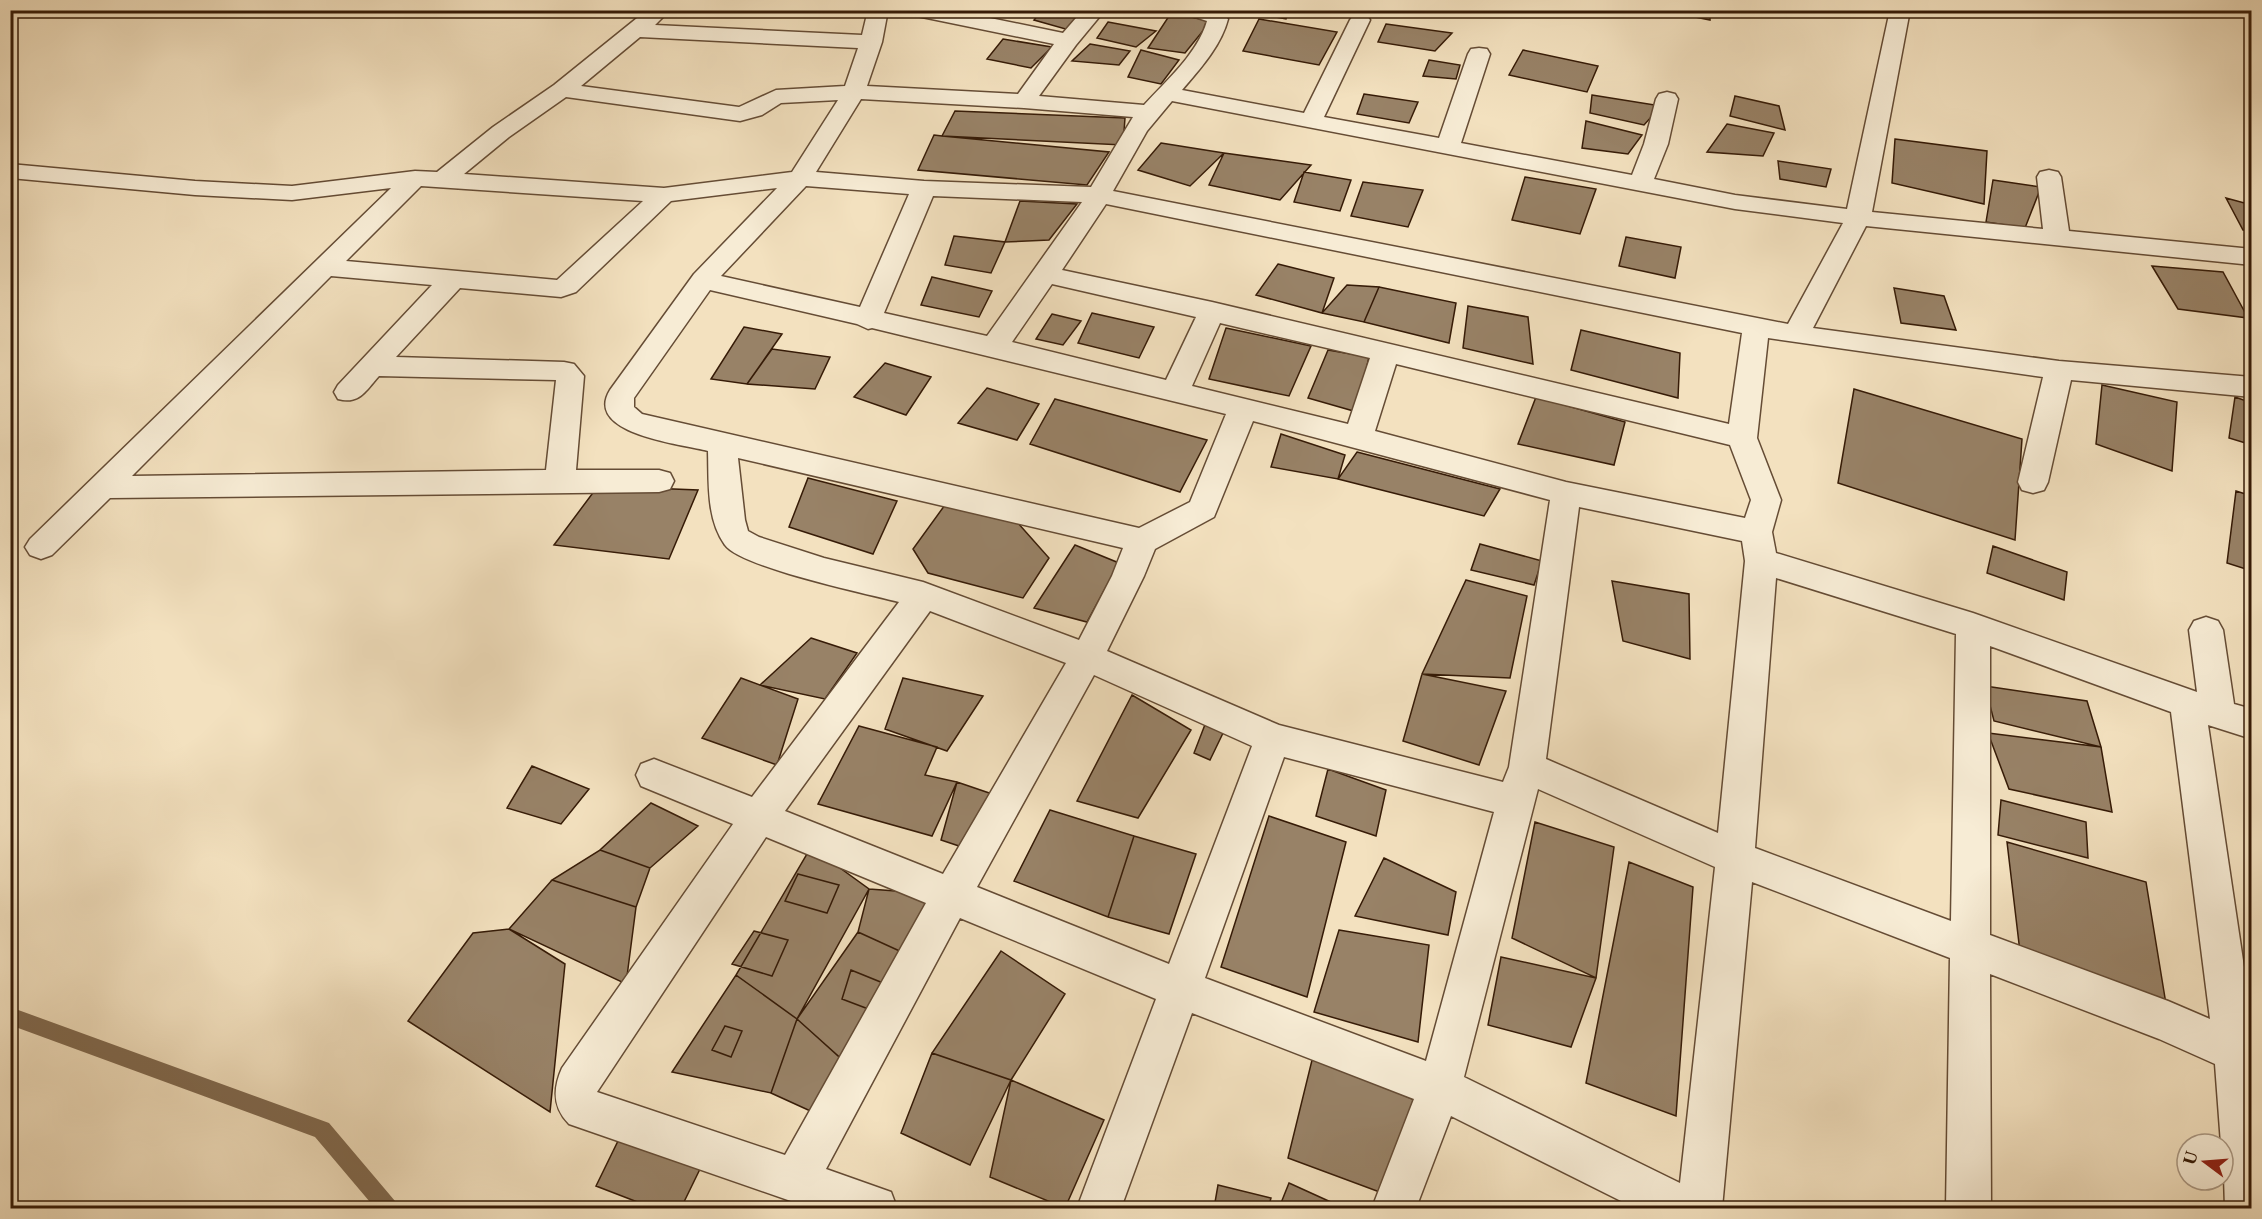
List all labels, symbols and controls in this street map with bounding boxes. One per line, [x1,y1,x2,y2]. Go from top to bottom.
north arrow [2175,1132,2235,1192]
text: U [2179,1149,2202,1167]

